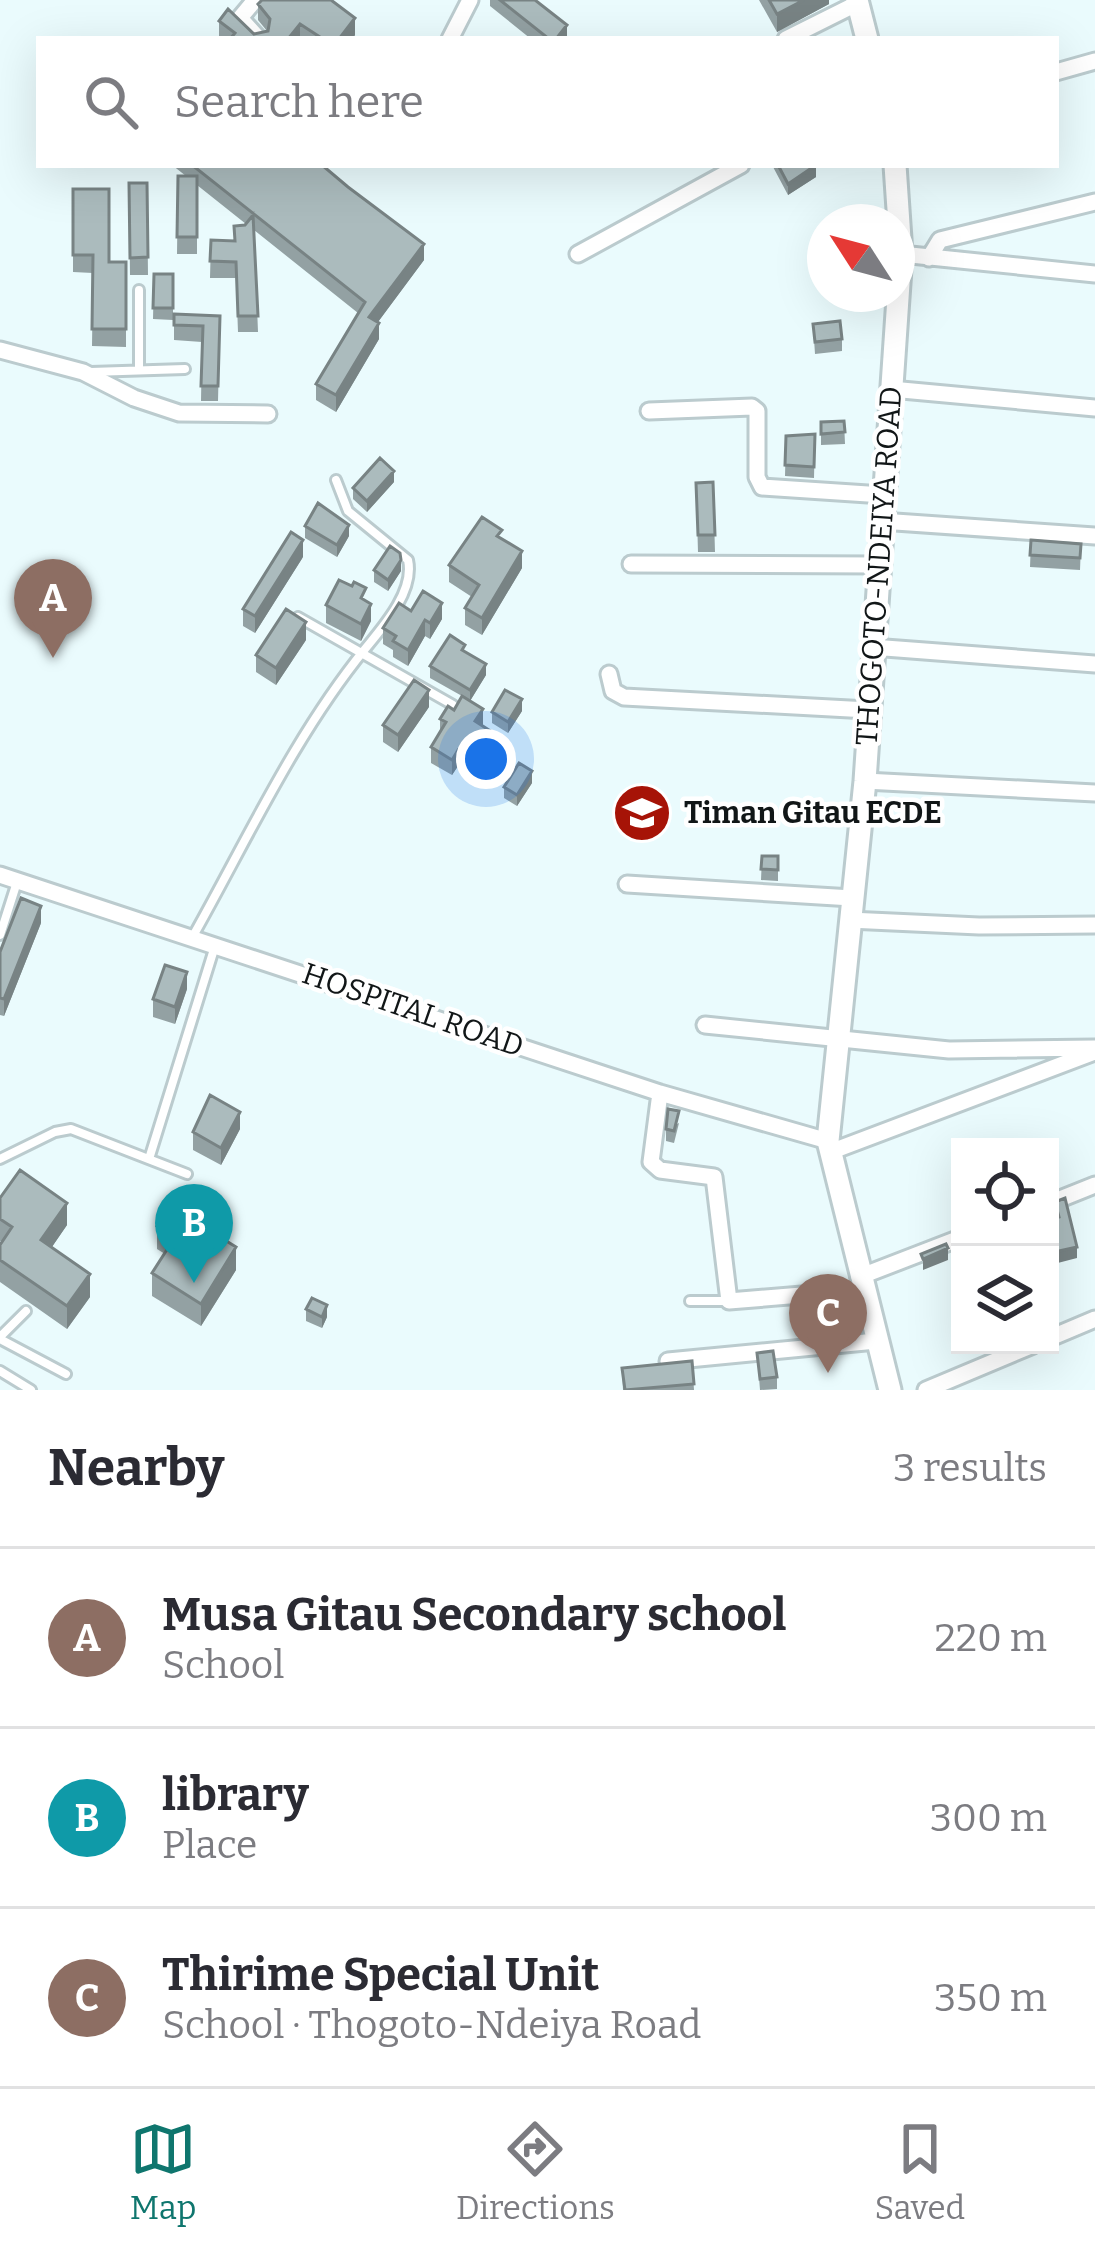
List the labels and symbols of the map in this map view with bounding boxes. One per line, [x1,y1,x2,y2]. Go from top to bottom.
north arrow [807,204,915,312]
street label: THOGOTO-NDEIYA ROAD [848,385,910,747]
pin: A [14,559,92,658]
your location [456,729,516,789]
school or university icon: Timan Gitau ECDE [611,782,673,844]
place label: Timan Gitau ECDE [684,795,942,831]
street label: HOSPITAL ROAD [298,955,528,1065]
pin: B [155,1184,233,1283]
pin: C [789,1274,867,1373]

